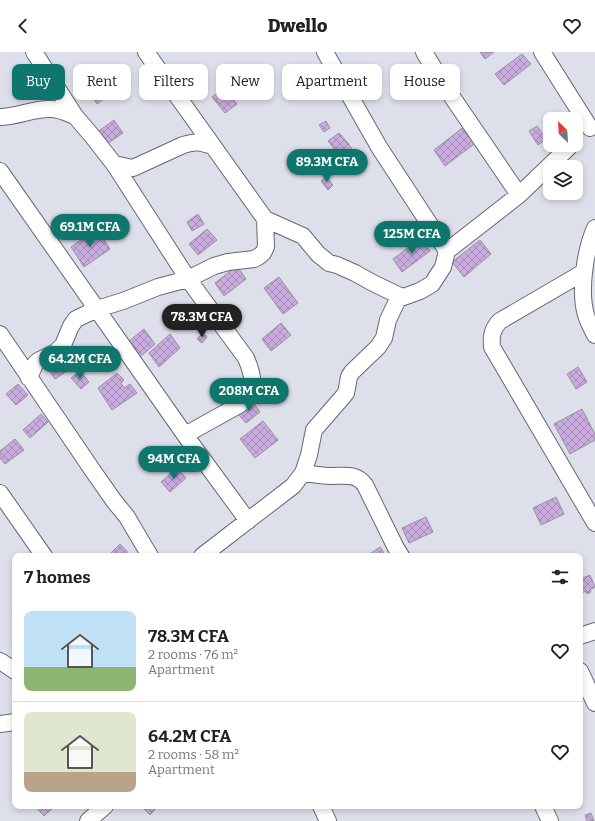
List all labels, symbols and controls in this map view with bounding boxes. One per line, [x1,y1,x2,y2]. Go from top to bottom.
icon: back [12,15,34,37]
text: Dwello [268,15,327,37]
icon: heart [561,15,583,37]
chip: Buy [12,64,65,100]
chip: Rent [73,64,131,100]
chip: Filters [139,64,208,100]
chip: New [216,64,274,100]
chip: Apartment [282,64,382,100]
chip: House [390,64,460,100]
north arrow [543,112,583,152]
map controls [543,112,583,200]
pin: 89.3M CFA [281,149,373,183]
text: 89.3M CFA [296,154,358,169]
button: layers [543,160,583,200]
pin: 69.1M CFA [44,214,136,248]
text: 69.1M CFA [60,219,120,234]
pin: 125M CFA [371,221,453,255]
text: 125M CFA [383,226,441,241]
pin: 78.3M CFA [156,304,248,338]
text: 78.3M CFA [171,309,233,324]
pin: 64.2M CFA [34,346,126,380]
text: 64.2M CFA [48,351,112,366]
pin: 208M CFA [208,378,290,412]
text: 208M CFA [219,383,279,398]
pin: 94M CFA [137,446,211,480]
text: 94M CFA [147,451,201,466]
icon: filters [549,566,571,588]
text: 7 homes [24,567,91,588]
text: 78.3M CFA [148,626,229,647]
icon: home [56,627,104,675]
icon: heart [549,640,571,662]
text: 2 rooms · 76 m² [148,647,238,662]
text: Apartment [148,662,215,677]
text: 64.2M CFA [148,726,231,747]
icon: home [56,728,104,776]
icon: heart [549,741,571,763]
text: 2 rooms · 58 m² [148,747,239,762]
text: Apartment [148,762,215,777]

